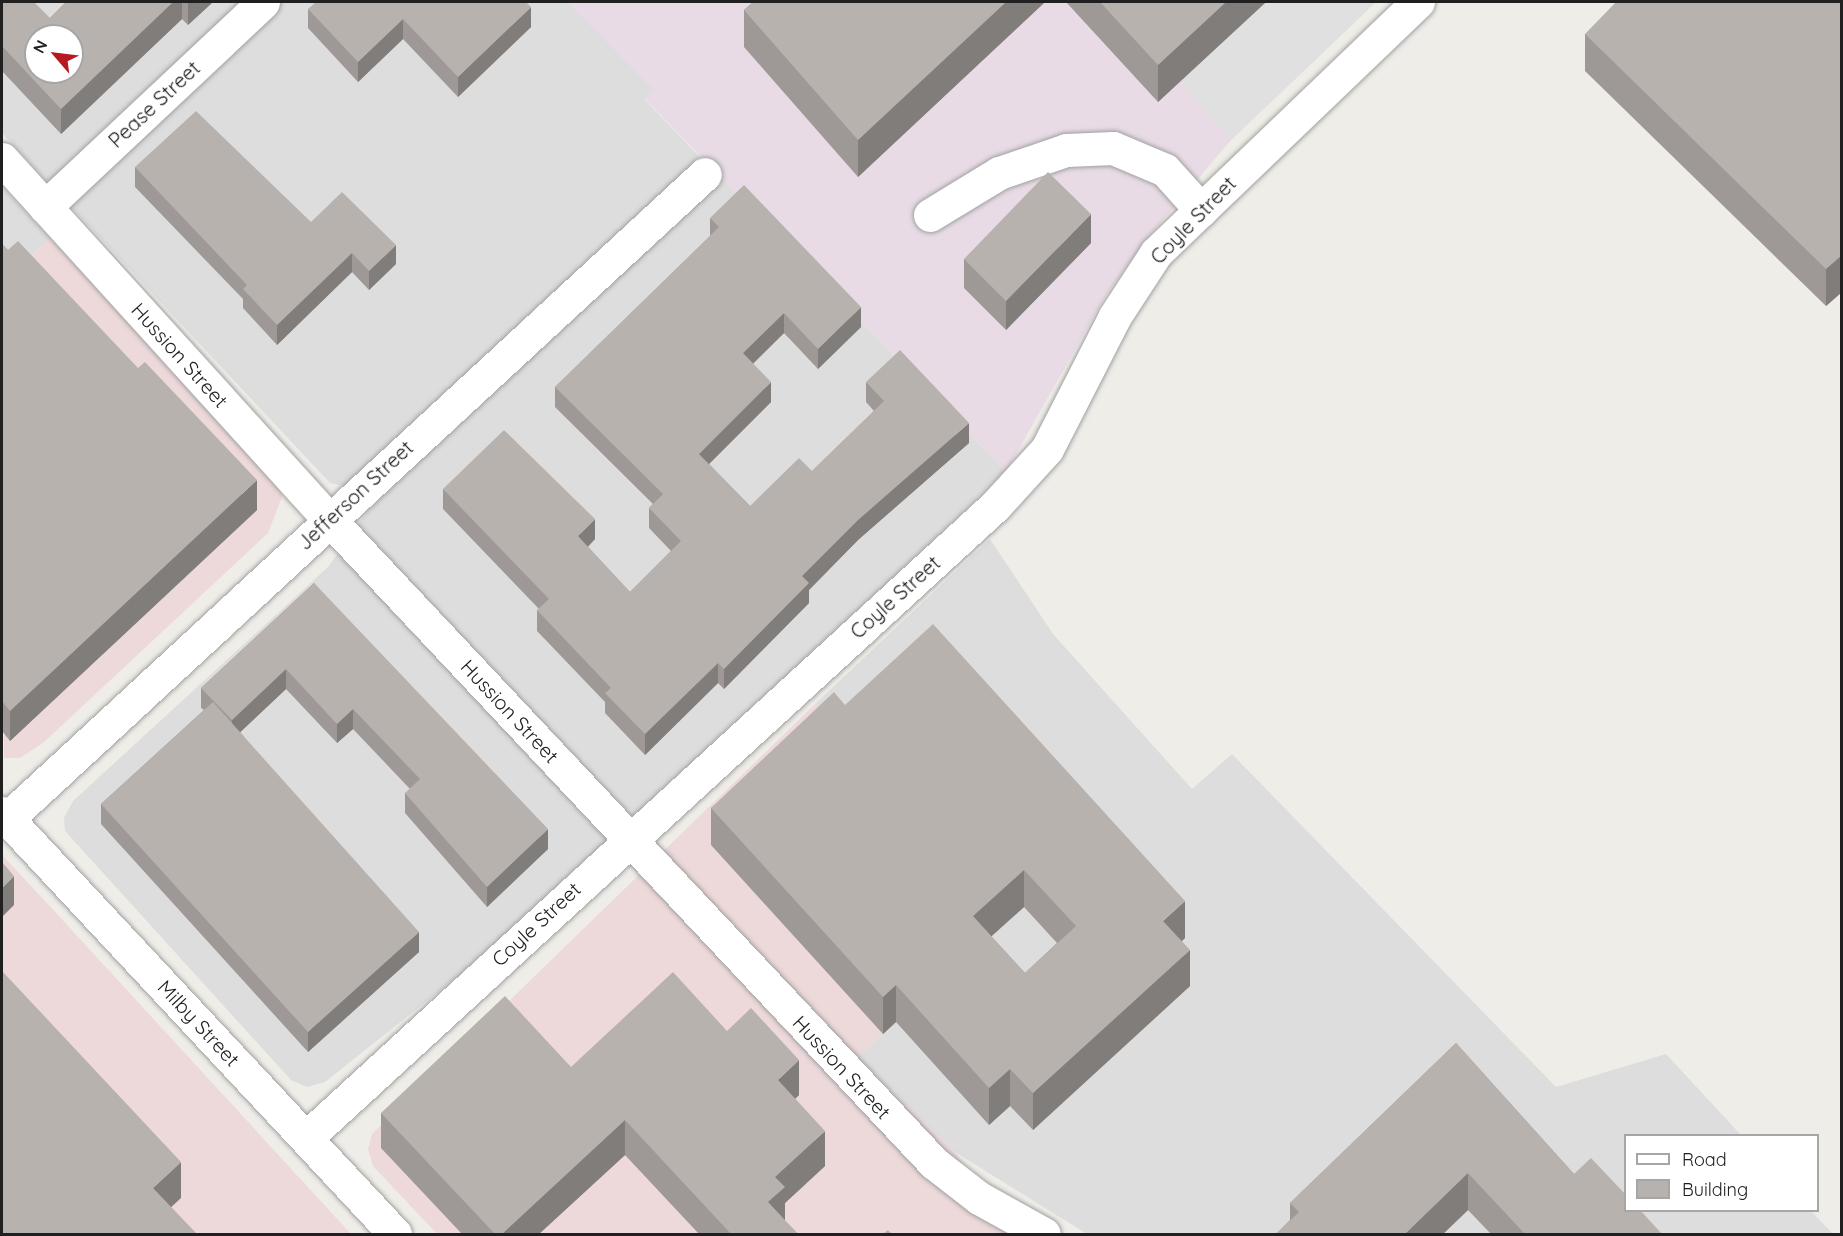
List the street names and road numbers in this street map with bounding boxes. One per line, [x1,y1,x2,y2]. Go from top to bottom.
street label: Pease Street [103,56,205,152]
street label: Coyle Street [1145,171,1241,269]
street label: Hussion Street [127,298,233,412]
street label: Jefferson Street [292,435,418,555]
street label: Coyle Street [845,551,945,643]
street label: Hussion Street [456,654,564,768]
street label: Coyle Street [487,877,585,971]
street label: Milby Street [153,975,245,1071]
street label: Hussion Street [788,1010,896,1124]

